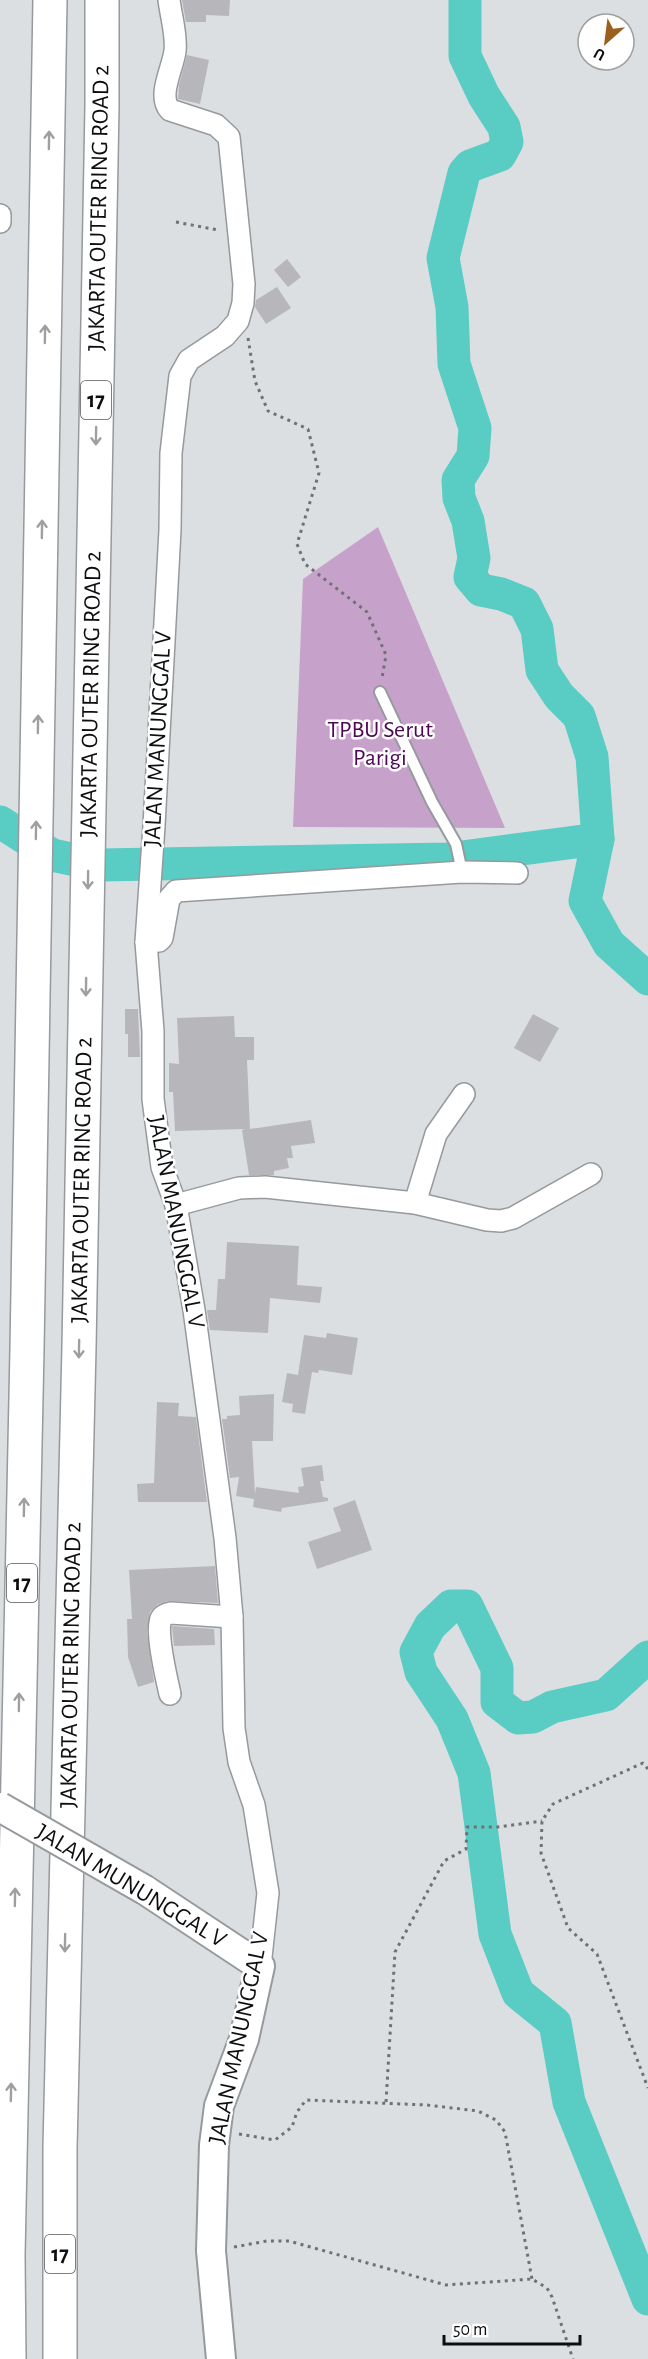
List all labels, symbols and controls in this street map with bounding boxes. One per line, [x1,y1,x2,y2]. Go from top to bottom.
north arrow [576,12,636,72]
text: U [591,45,608,64]
street label: JAKARTA OUTER RING ROAD 2 [85,65,113,351]
one-way arrow [43,130,54,150]
one-way arrow [39,325,51,345]
road number: 17 [81,381,111,419]
one-way arrow [90,426,102,446]
one-way arrow [36,520,47,540]
street label: JAKARTA OUTER RING ROAD 2 [77,551,105,837]
street label: JALAN MANUNGGAL V [140,630,176,847]
one-way arrow [32,715,44,735]
park label: TPBU Serut Parigi [327,718,433,770]
one-way arrow [30,821,42,841]
one-way arrow [82,869,93,889]
one-way arrow [80,976,91,996]
street label: JAKARTA OUTER RING ROAD 2 [68,1037,96,1323]
street label: JALAN MANUNGGAL V [144,1114,208,1331]
one-way arrow [73,1339,85,1359]
one-way arrow [18,1497,29,1517]
street label: JAKARTA OUTER RING ROAD 2 [57,1522,85,1808]
road number: 17 [7,1564,37,1602]
one-way arrow [14,1692,25,1712]
street label: JALAN MUNUNGGAL V [32,1820,231,1952]
one-way arrow [10,1887,21,1907]
street label: JALAN MANUNGGAL V [205,1929,273,2146]
one-way arrow [59,1933,70,1953]
one-way arrow [5,2082,17,2102]
road number: 17 [45,2235,75,2273]
scale bar [444,2308,580,2346]
text: 50 m [453,2321,487,2339]

